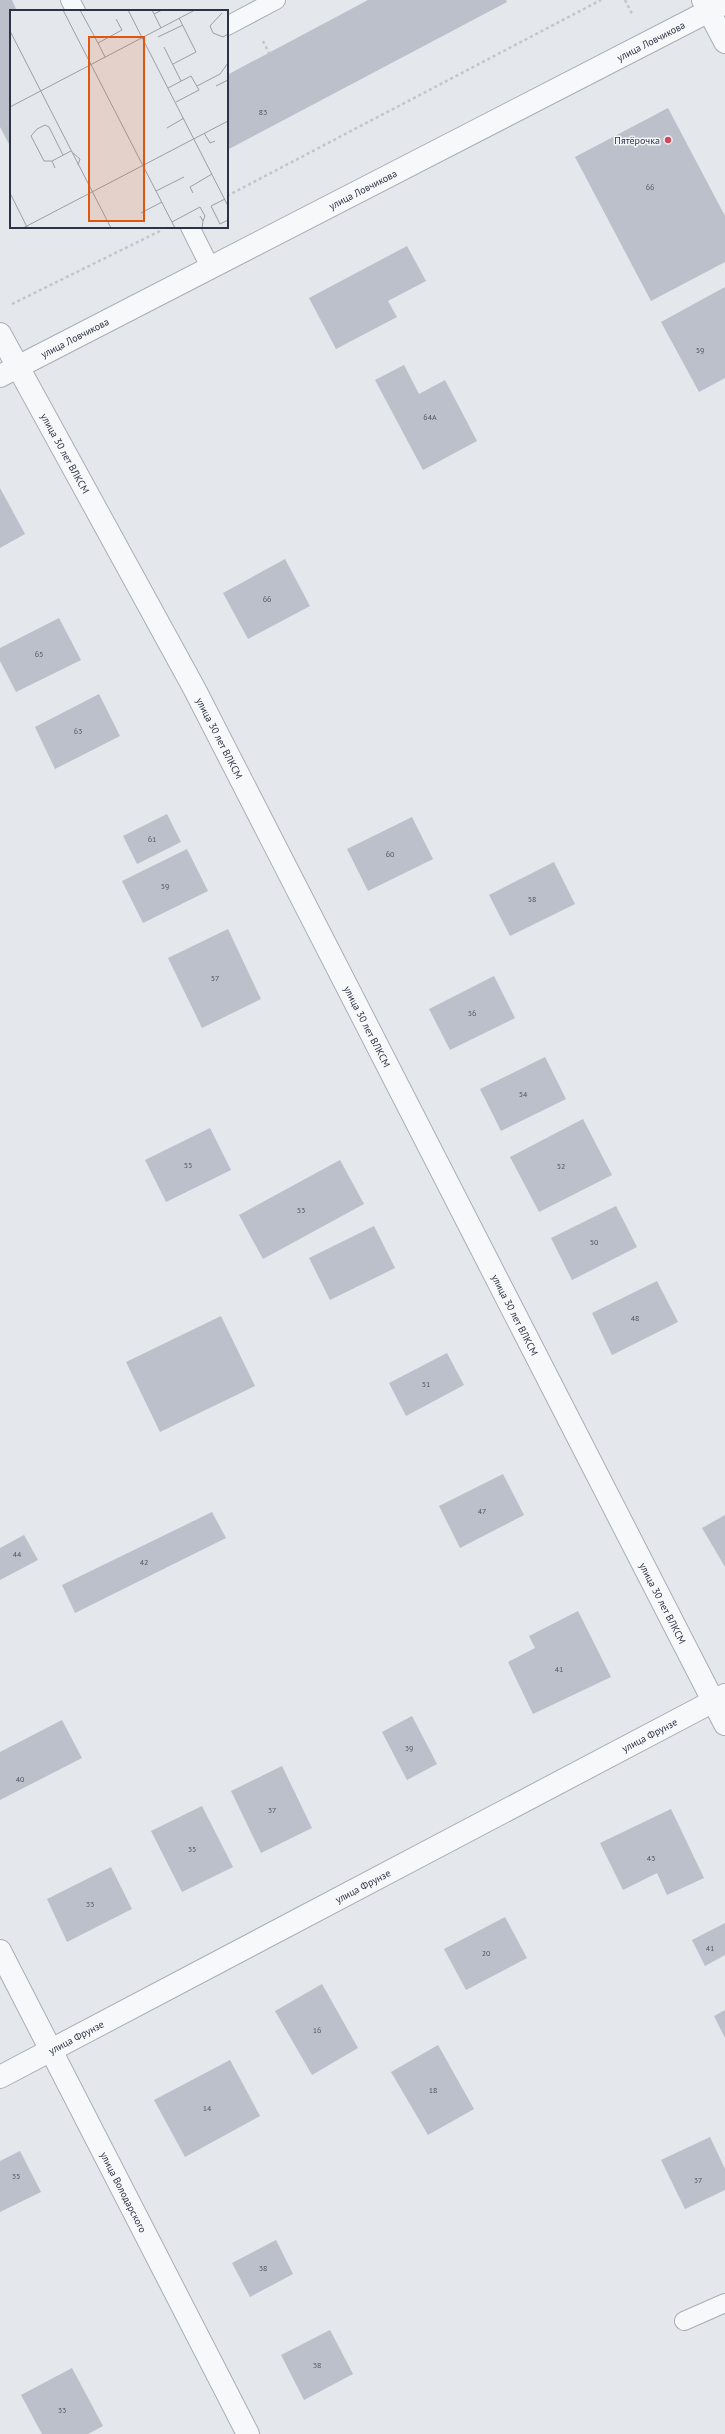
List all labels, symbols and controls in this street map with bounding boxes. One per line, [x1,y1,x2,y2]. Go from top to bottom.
inset map [10,10,228,228]
street label: улица Ловчикова [614,18,687,64]
house number: 83 [259,107,267,117]
place label: Пятёрочка [614,134,660,147]
marker: Пятёрочка [663,135,673,145]
street label: улица Ловчикова [326,166,399,212]
house number: 66 [646,182,654,192]
street label: улица Ловчикова [38,315,111,361]
house number: 59 [696,345,704,355]
street label: улица 30 лет ВЛКСМ [38,411,93,496]
house number: 64А [423,412,437,422]
house number: 66 [263,594,271,604]
house number: 65 [35,649,43,659]
street label: улица 30 лет ВЛКСМ [193,695,246,781]
house number: 63 [74,726,82,736]
house number: 61 [148,834,156,844]
house number: 60 [386,849,395,859]
house number: 59 [161,881,169,891]
house number: 58 [528,894,536,904]
house number: 57 [211,973,219,983]
street label: улица 30 лет ВЛКСМ [341,984,394,1069]
house number: 56 [468,1008,476,1018]
house number: 54 [519,1089,528,1099]
house number: 55 [184,1160,192,1170]
house number: 52 [557,1161,565,1171]
house number: 53 [297,1205,305,1215]
house number: 50 [590,1237,599,1247]
street label: улица 30 лет ВЛКСМ [489,1272,542,1358]
house number: 48 [631,1313,639,1323]
house number: 51 [422,1379,430,1389]
house number: 47 [478,1506,486,1516]
house number: 44 [13,1549,22,1559]
house number: 42 [140,1557,148,1567]
street label: улица 30 лет ВЛКСМ [637,1560,689,1646]
house number: 41 [555,1664,563,1674]
street label: улица Фрунзе [619,1715,679,1755]
house number: 39 [405,1743,413,1753]
house number: 40 [16,1774,25,1784]
house number: 37 [268,1805,276,1815]
house number: 35 [188,1844,196,1854]
house number: 43 [647,1853,655,1863]
street label: улица Фрунзе [333,1866,393,1906]
house number: 33 [86,1899,94,1909]
house number: 41 [706,1943,714,1953]
house number: 20 [482,1948,491,1958]
street label: улица Фрунзе [46,2017,106,2057]
house number: 16 [313,2025,321,2035]
house number: 18 [429,2085,437,2095]
house number: 14 [203,2103,212,2113]
street label: улица Володарского [98,2150,150,2235]
house number: 35 [12,2171,20,2181]
house number: 37 [694,2175,702,2185]
house number: 38 [259,2263,267,2273]
house number: 38 [313,2360,321,2370]
house number: 33 [58,2405,66,2415]

